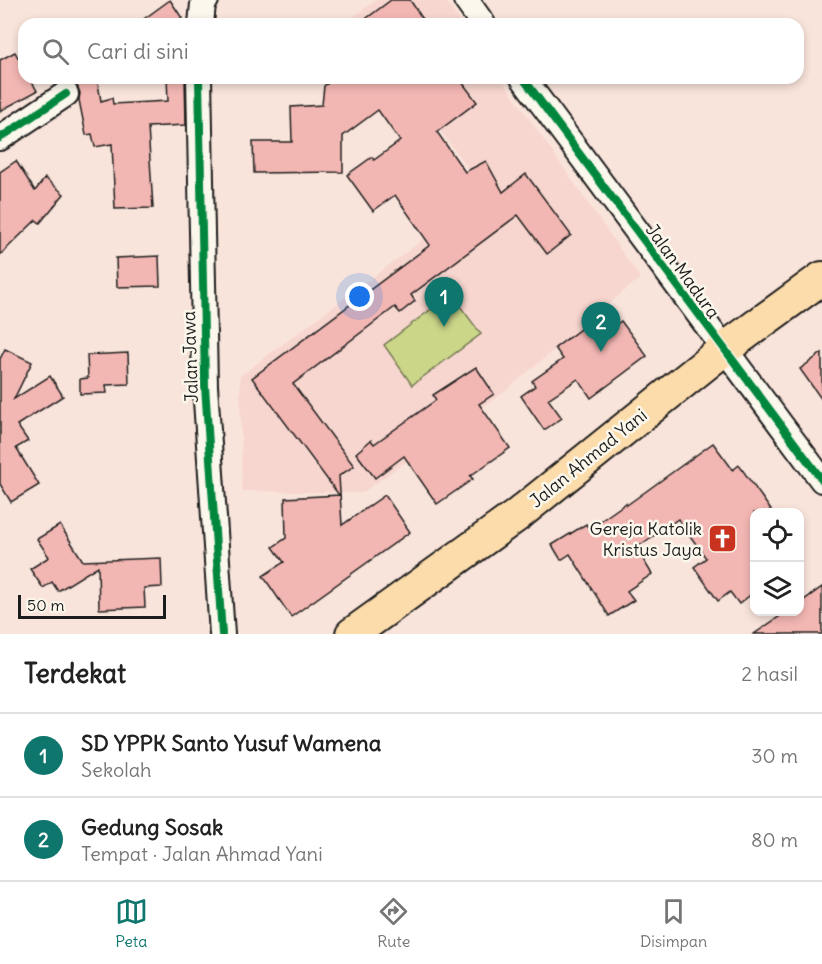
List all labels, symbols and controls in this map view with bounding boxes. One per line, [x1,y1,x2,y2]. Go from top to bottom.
search box [18,18,804,84]
icon: search [39,35,72,68]
text: Cari di sini [87,37,189,65]
street label: Jalan Madura [641,219,725,323]
pin: 1 [424,278,464,327]
your location [345,282,374,311]
pin: 2 [582,302,620,352]
street label: Jalan Jawa [177,311,203,403]
street label: Jalan Ahmad Yani [525,404,651,512]
map controls [750,508,804,616]
button: locate [750,508,804,562]
place label: Gereja Katolik Kristus Jaya [590,517,702,561]
church icon: Gereja Katolik Kristus Jaya [707,522,739,554]
button: layers [750,562,804,616]
scale bar [18,592,166,620]
text: 50 m [27,595,65,615]
text: Terdekat [24,657,126,690]
text: 2 hasil [741,661,798,686]
text: SD YPPK Santo Yusuf Wamena [81,729,381,757]
text: 1 [40,743,47,768]
text: 30 m [751,743,798,768]
text: Sekolah [81,757,152,782]
text: Gedung Sosak [81,813,223,841]
text: 2 [38,827,49,852]
text: 80 m [751,827,798,852]
text: Tempat · Jalan Ahmad Yani [81,841,323,866]
tab: Peta [115,895,148,951]
tab: Rute [377,895,410,951]
tab: Disimpan [640,895,707,951]

